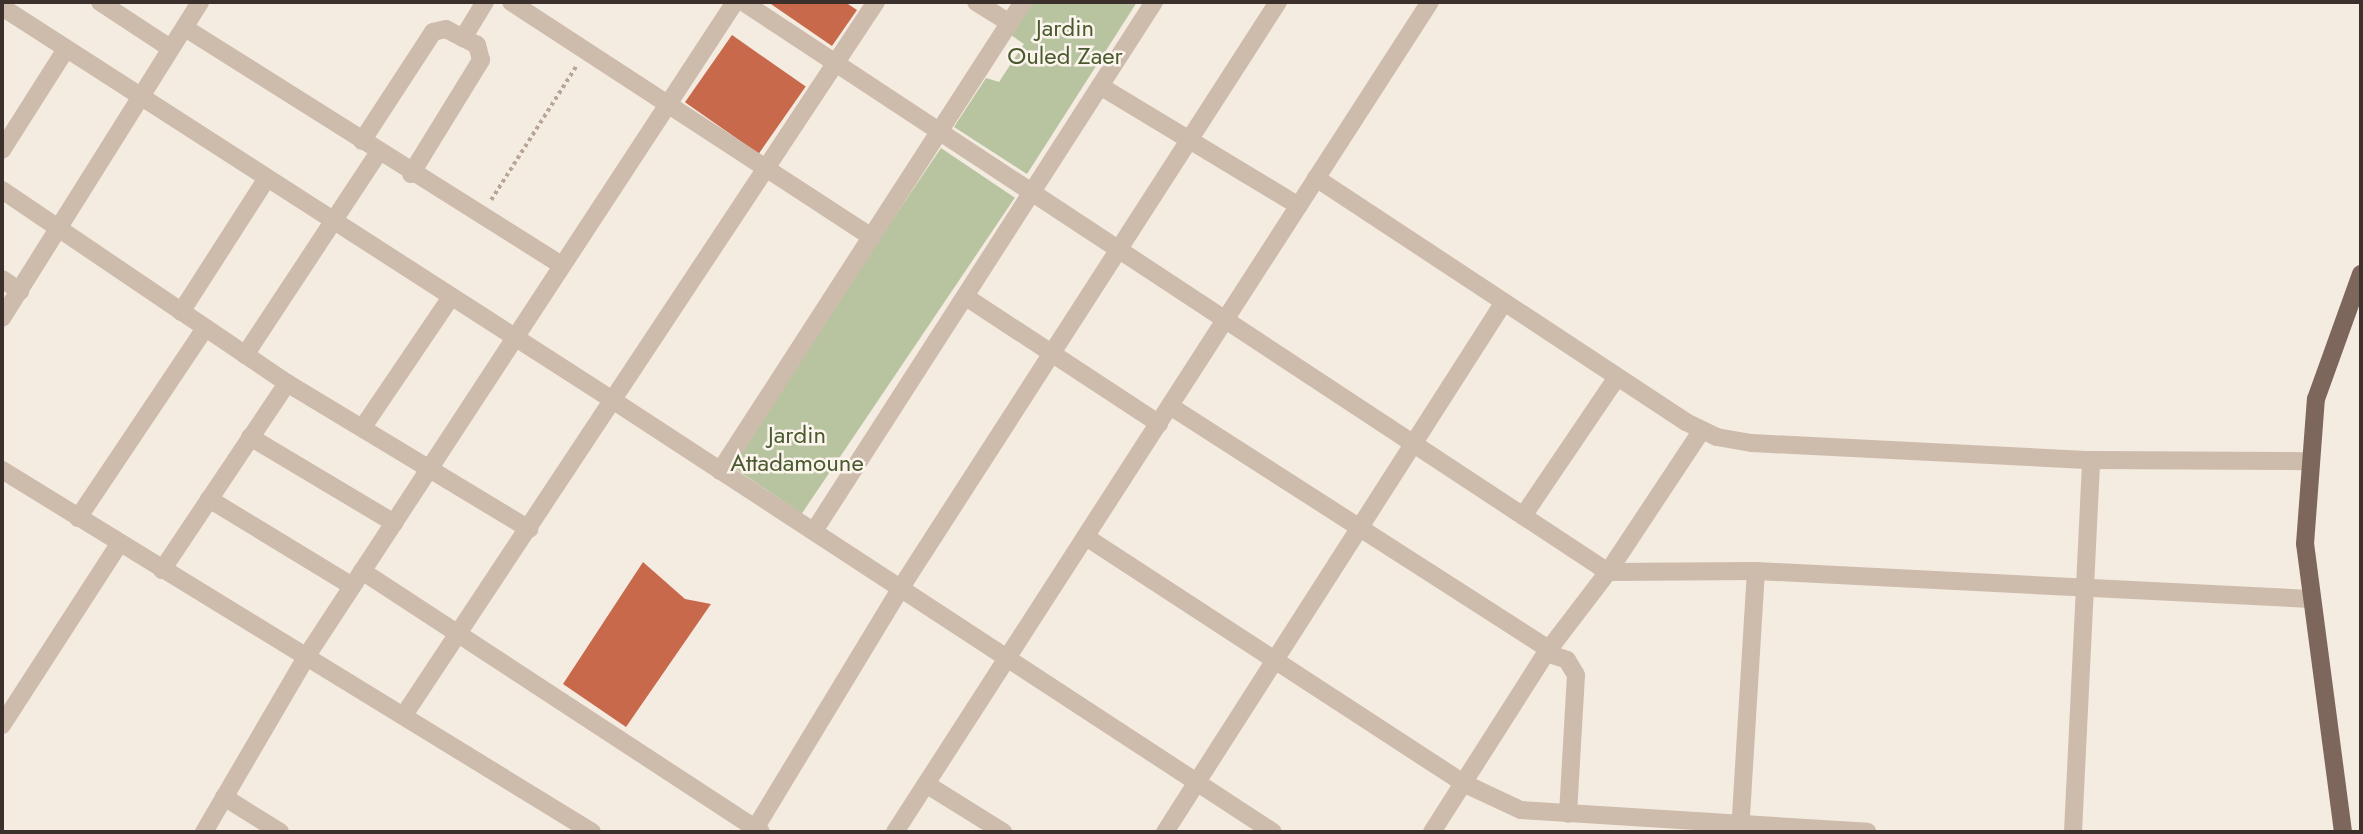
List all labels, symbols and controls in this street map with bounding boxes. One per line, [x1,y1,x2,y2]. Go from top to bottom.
park label: Jardin Ouled Zaer [1007,14,1123,70]
park label: Jardin Attadamoune [730,421,864,477]

